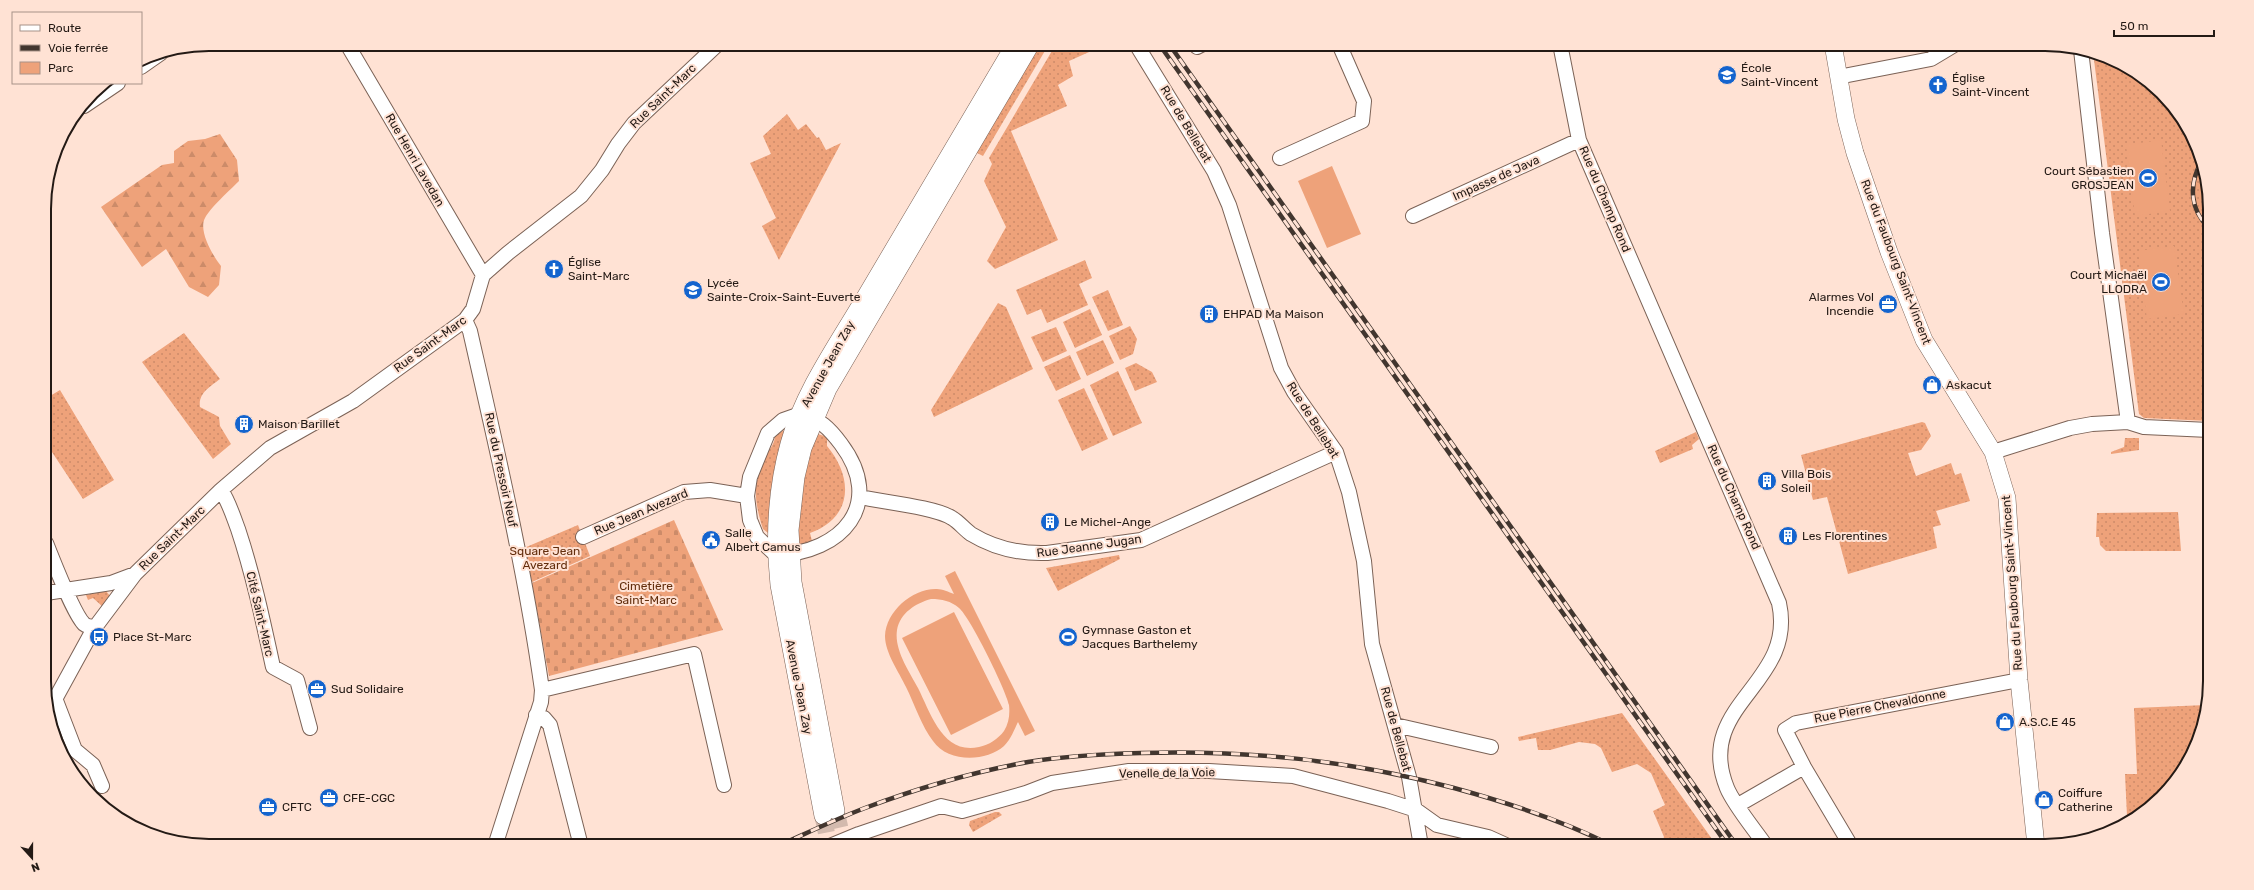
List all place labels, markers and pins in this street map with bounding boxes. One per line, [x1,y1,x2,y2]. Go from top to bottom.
place label: École Saint-Vincent [1741,61,1819,89]
school or university icon: École Saint-Vincent [1716,64,1738,86]
place label: Église Saint-Vincent [1952,71,2030,99]
church icon: Église Saint-Vincent [1927,74,1949,96]
place label: Court Sébastien GROSJEAN [2044,164,2134,192]
sports icon: Court Sébastien GROSJEAN [2137,167,2159,189]
place label: Église Saint-Marc [568,255,630,283]
church icon: Église Saint-Marc [543,258,565,280]
place label: Court Michaël LLODRA [2070,268,2147,296]
sports icon: Court Michaël LLODRA [2150,271,2172,293]
place label: Lycée Sainte-Croix-Saint-Euverte [707,276,861,304]
school or university icon: Lycée Sainte-Croix-Saint-Euverte [682,279,704,301]
place label: Alarmes Vol Incendie [1809,290,1874,318]
office icon: Alarmes Vol Incendie [1877,293,1899,315]
building icon: EHPAD Ma Maison [1198,303,1220,325]
place label: EHPAD Ma Maison [1223,307,1324,321]
shop icon: Askacut [1921,374,1943,396]
place label: Askacut [1946,378,1992,392]
building icon: Maison Barillet [233,413,255,435]
place label: Maison Barillet [258,417,340,431]
place label: Villa Bois Soleil [1781,467,1831,495]
building icon: Villa Bois Soleil [1756,470,1778,492]
building icon: Le Michel-Ange [1039,511,1061,533]
place label: Le Michel-Ange [1064,515,1151,529]
building icon: Les Florentines [1777,525,1799,547]
place label: Salle Albert Camus [725,526,801,554]
public building icon: Salle Albert Camus [700,529,722,551]
place label: Les Florentines [1802,529,1887,543]
place label: Gymnase Gaston et Jacques Barthelemy [1082,623,1198,651]
bus stop icon: Place St-Marc [88,626,110,648]
sports icon: Gymnase Gaston et Jacques Barthelemy [1057,626,1079,648]
place label: Place St-Marc [113,630,192,644]
office icon: Sud Solidaire [306,678,328,700]
place label: Sud Solidaire [331,682,404,696]
shop icon: A.S.C.E 45 [1994,711,2016,733]
place label: A.S.C.E 45 [2019,715,2076,729]
place label: Coiffure Catherine [2058,786,2113,814]
office icon: CFE-CGC [318,787,340,809]
shop icon: Coiffure Catherine [2033,789,2055,811]
place label: CFE-CGC [343,791,395,805]
office icon: CFTC [257,796,279,818]
place label: CFTC [282,800,312,814]

